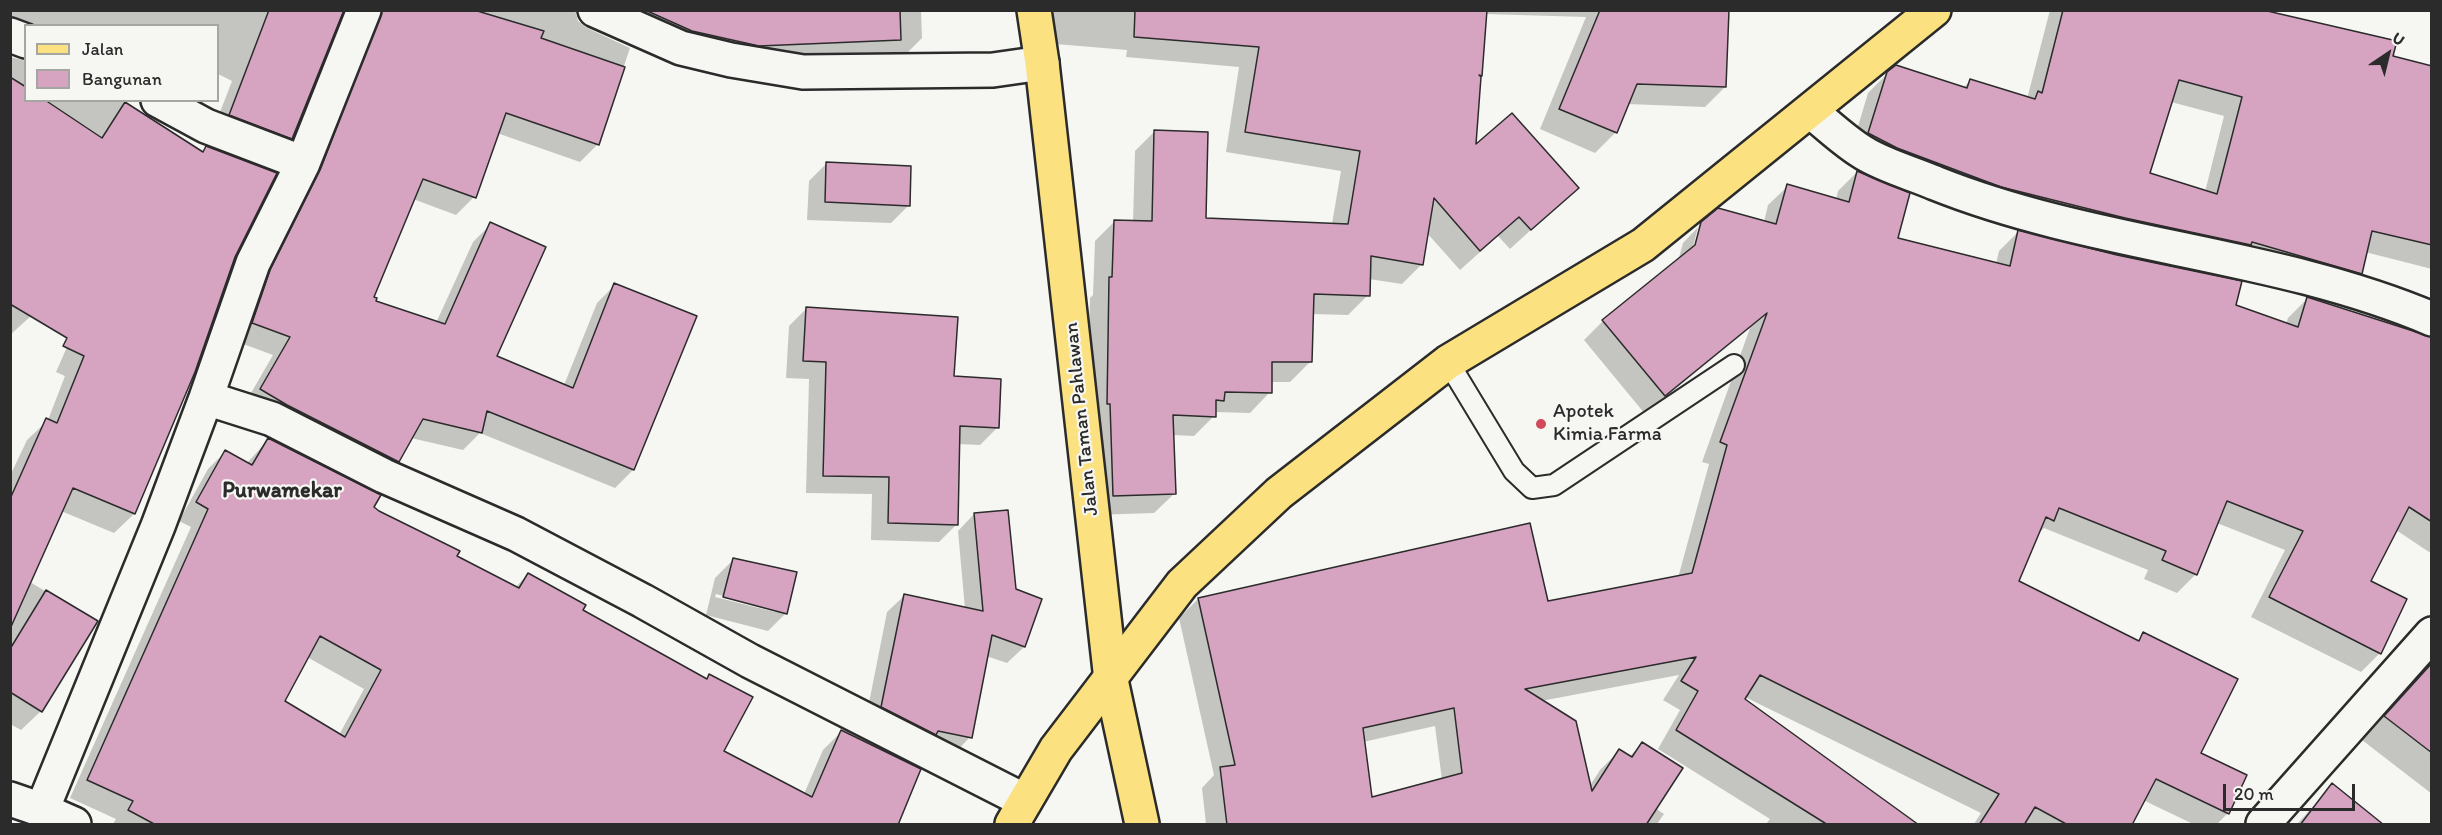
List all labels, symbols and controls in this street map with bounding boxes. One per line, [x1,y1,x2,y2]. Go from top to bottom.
legend [24,24,219,102]
north arrow [2358,24,2418,84]
text: U [2389,28,2408,50]
text: Jalan [82,38,123,60]
text: Bangunan [82,68,162,90]
street label: Jalan Taman Pahlawan [1060,321,1104,517]
place label: Apotek Kimia Farma [1553,400,1662,447]
marker: Apotek Kimia Farma [1534,417,1548,431]
district label: Purwamekar [222,478,342,504]
scale bar [2226,772,2358,810]
text: 20 m [2234,783,2274,805]

